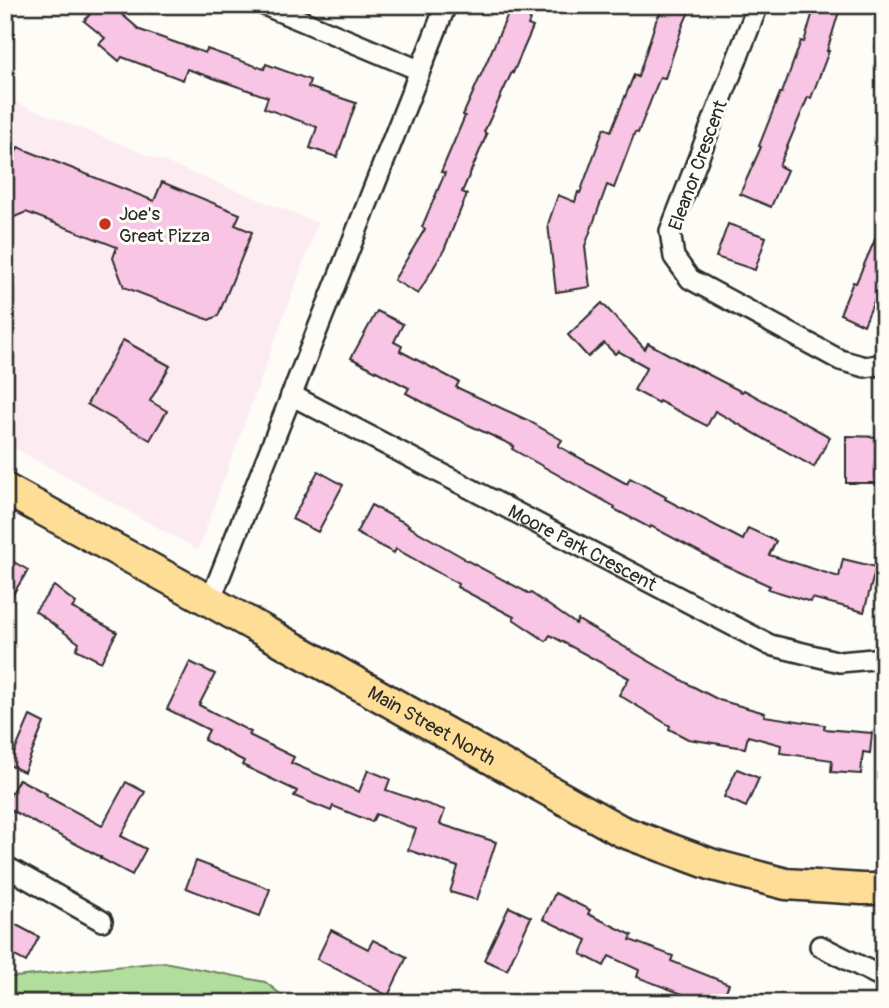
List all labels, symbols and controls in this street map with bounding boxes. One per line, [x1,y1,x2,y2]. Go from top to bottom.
street label: Eleanor Crescent [663,96,733,234]
place label: Joe's Great Pizza [119,202,210,248]
marker: Joe's Great Pizza [97,216,113,232]
street label: Moore Park Crescent [504,499,661,597]
street label: Main Street North [363,681,500,771]

